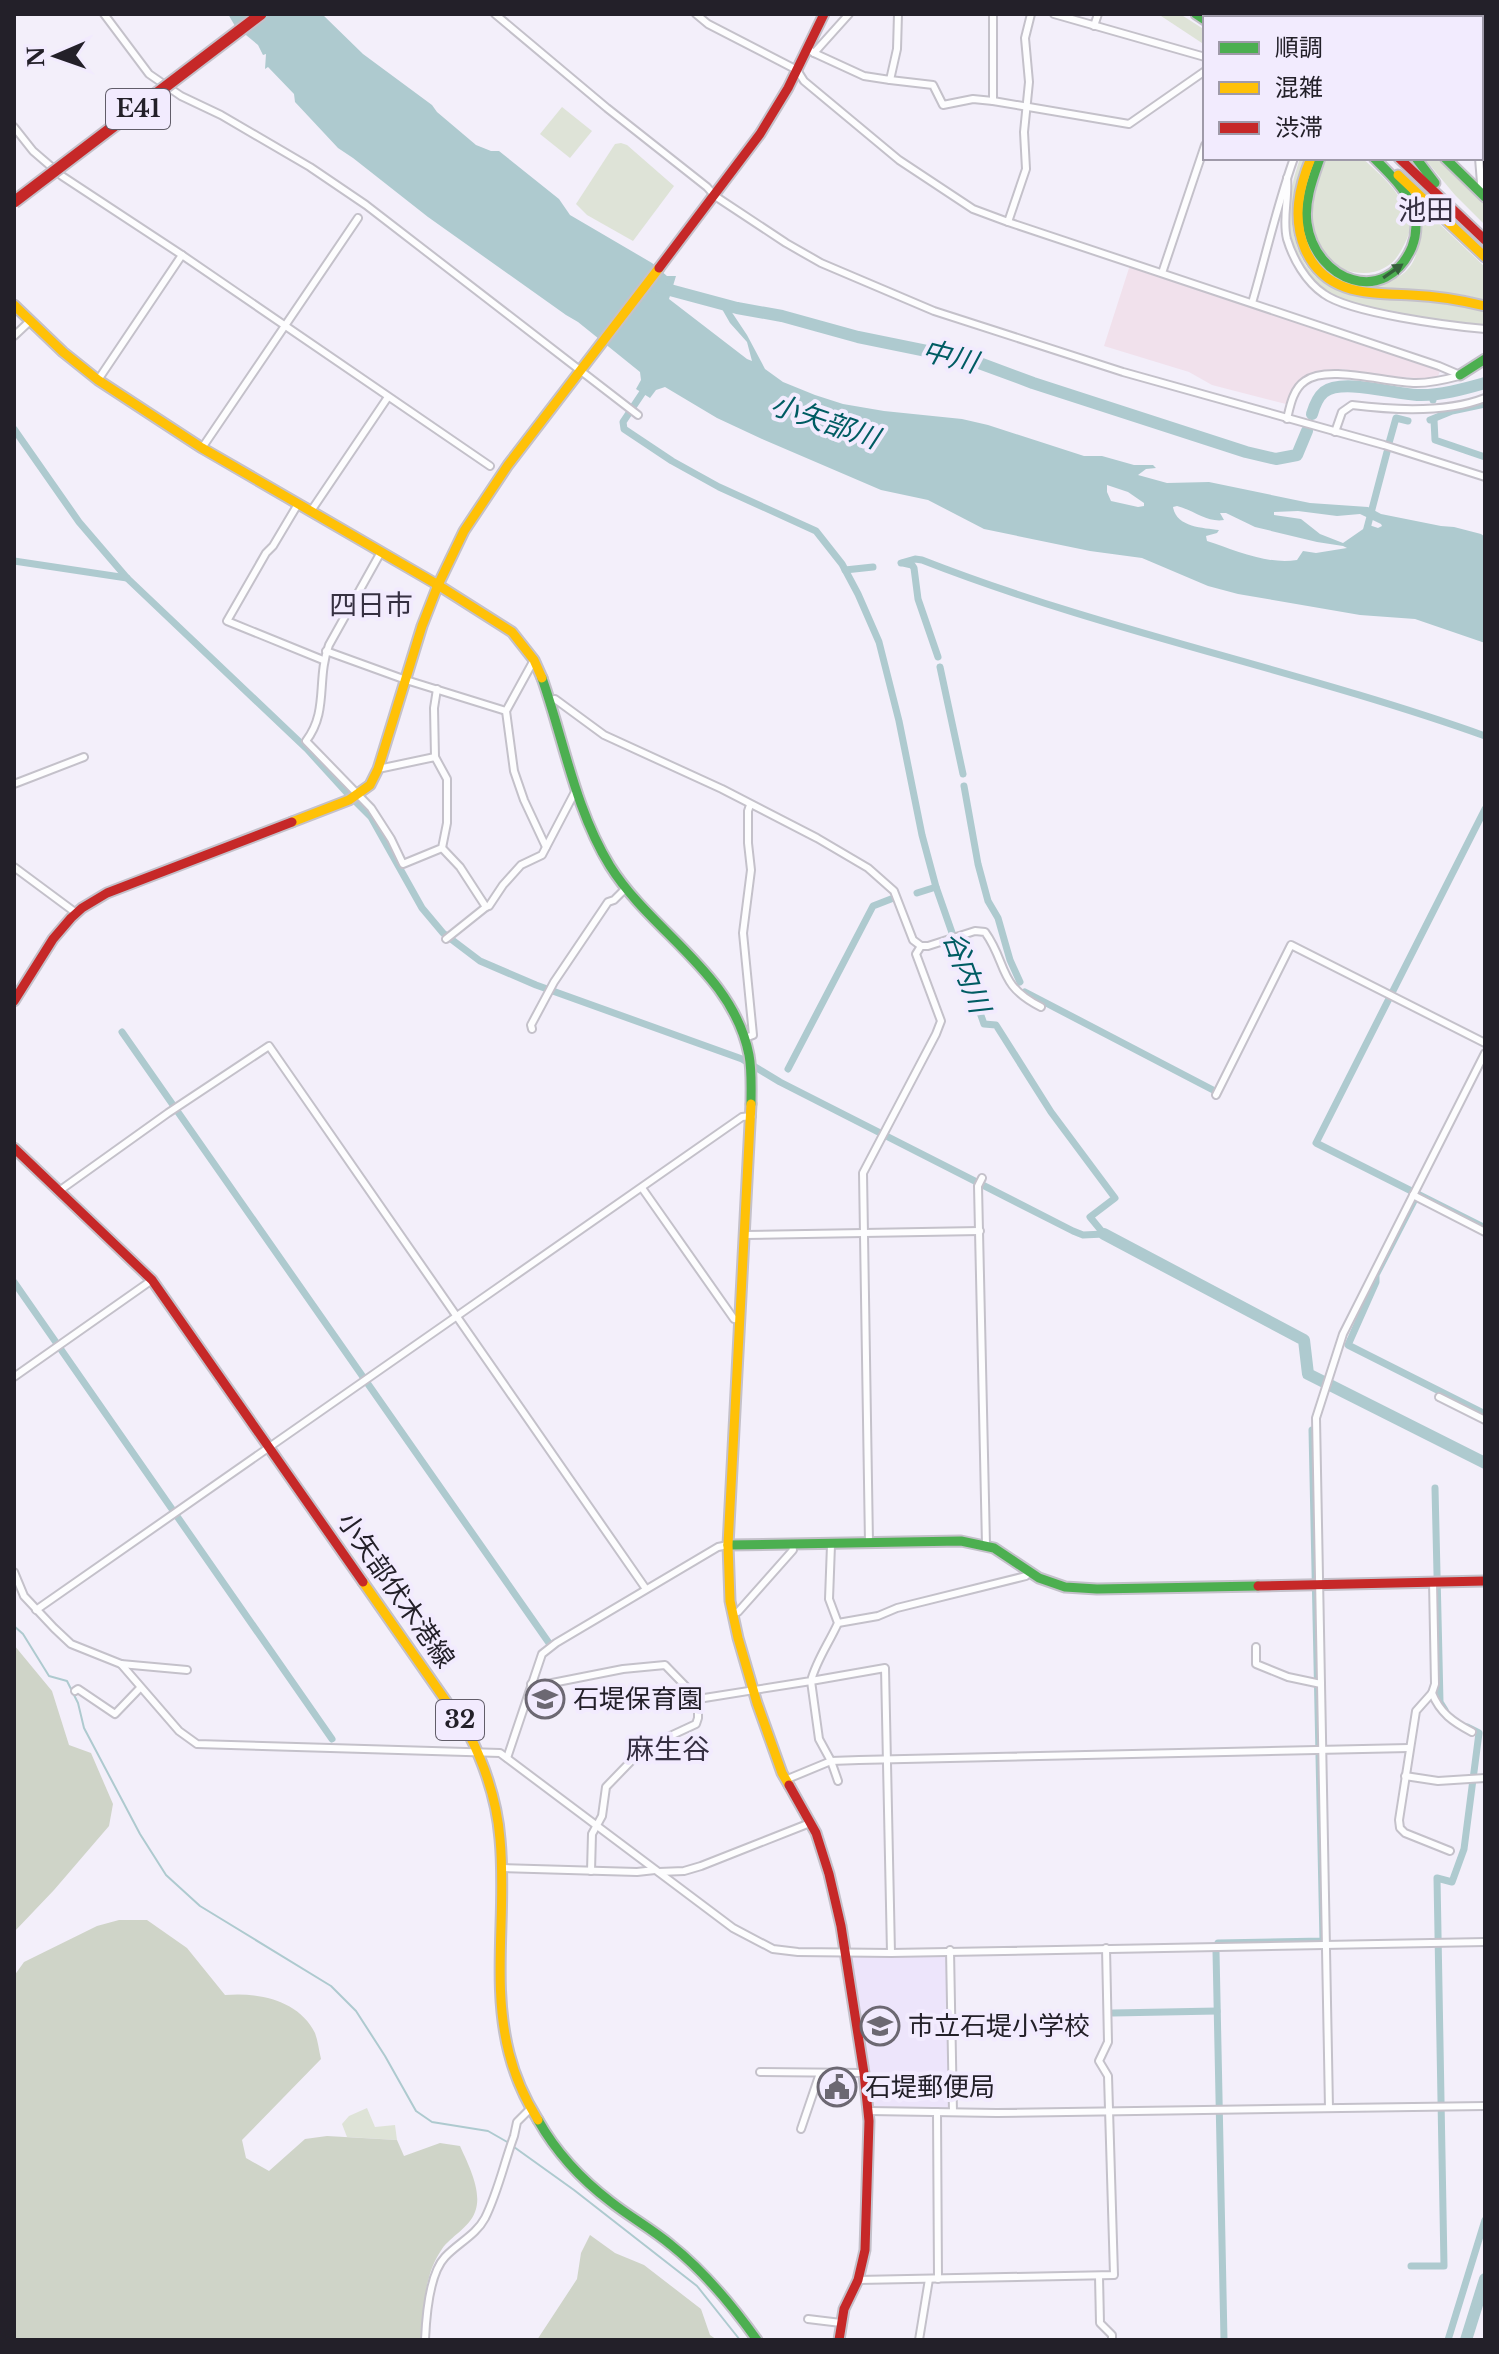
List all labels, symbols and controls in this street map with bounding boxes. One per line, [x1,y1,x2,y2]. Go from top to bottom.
north arrow [16,16,96,96]
legend [1203,16,1483,160]
text: 順調 [1275,33,1323,62]
text: N [23,46,50,67]
text: 混雑 [1275,73,1323,102]
road number: E41 [106,89,170,129]
text: 渋滞 [1275,113,1323,142]
district label: 池田 [1398,193,1454,228]
one-way arrow [1383,264,1404,279]
water label: 中川 [918,333,984,381]
water label: 小矢部川 [766,387,886,457]
district label: 四日市 [329,588,413,623]
water label: 谷内川 [936,927,998,1020]
street label: 小矢部伏木港線 [331,1506,461,1674]
school or university icon: 石堤保育園 [524,1678,566,1720]
place label: 石堤保育園 [573,1683,703,1715]
road number: 32 [436,1700,484,1740]
district label: 麻生谷 [626,1732,710,1767]
school or university icon: 市立石堤小学校 [859,2005,901,2047]
place label: 市立石堤小学校 [908,2010,1090,2042]
public building icon: 石堤郵便局 [816,2066,858,2108]
place label: 石堤郵便局 [865,2071,995,2103]

